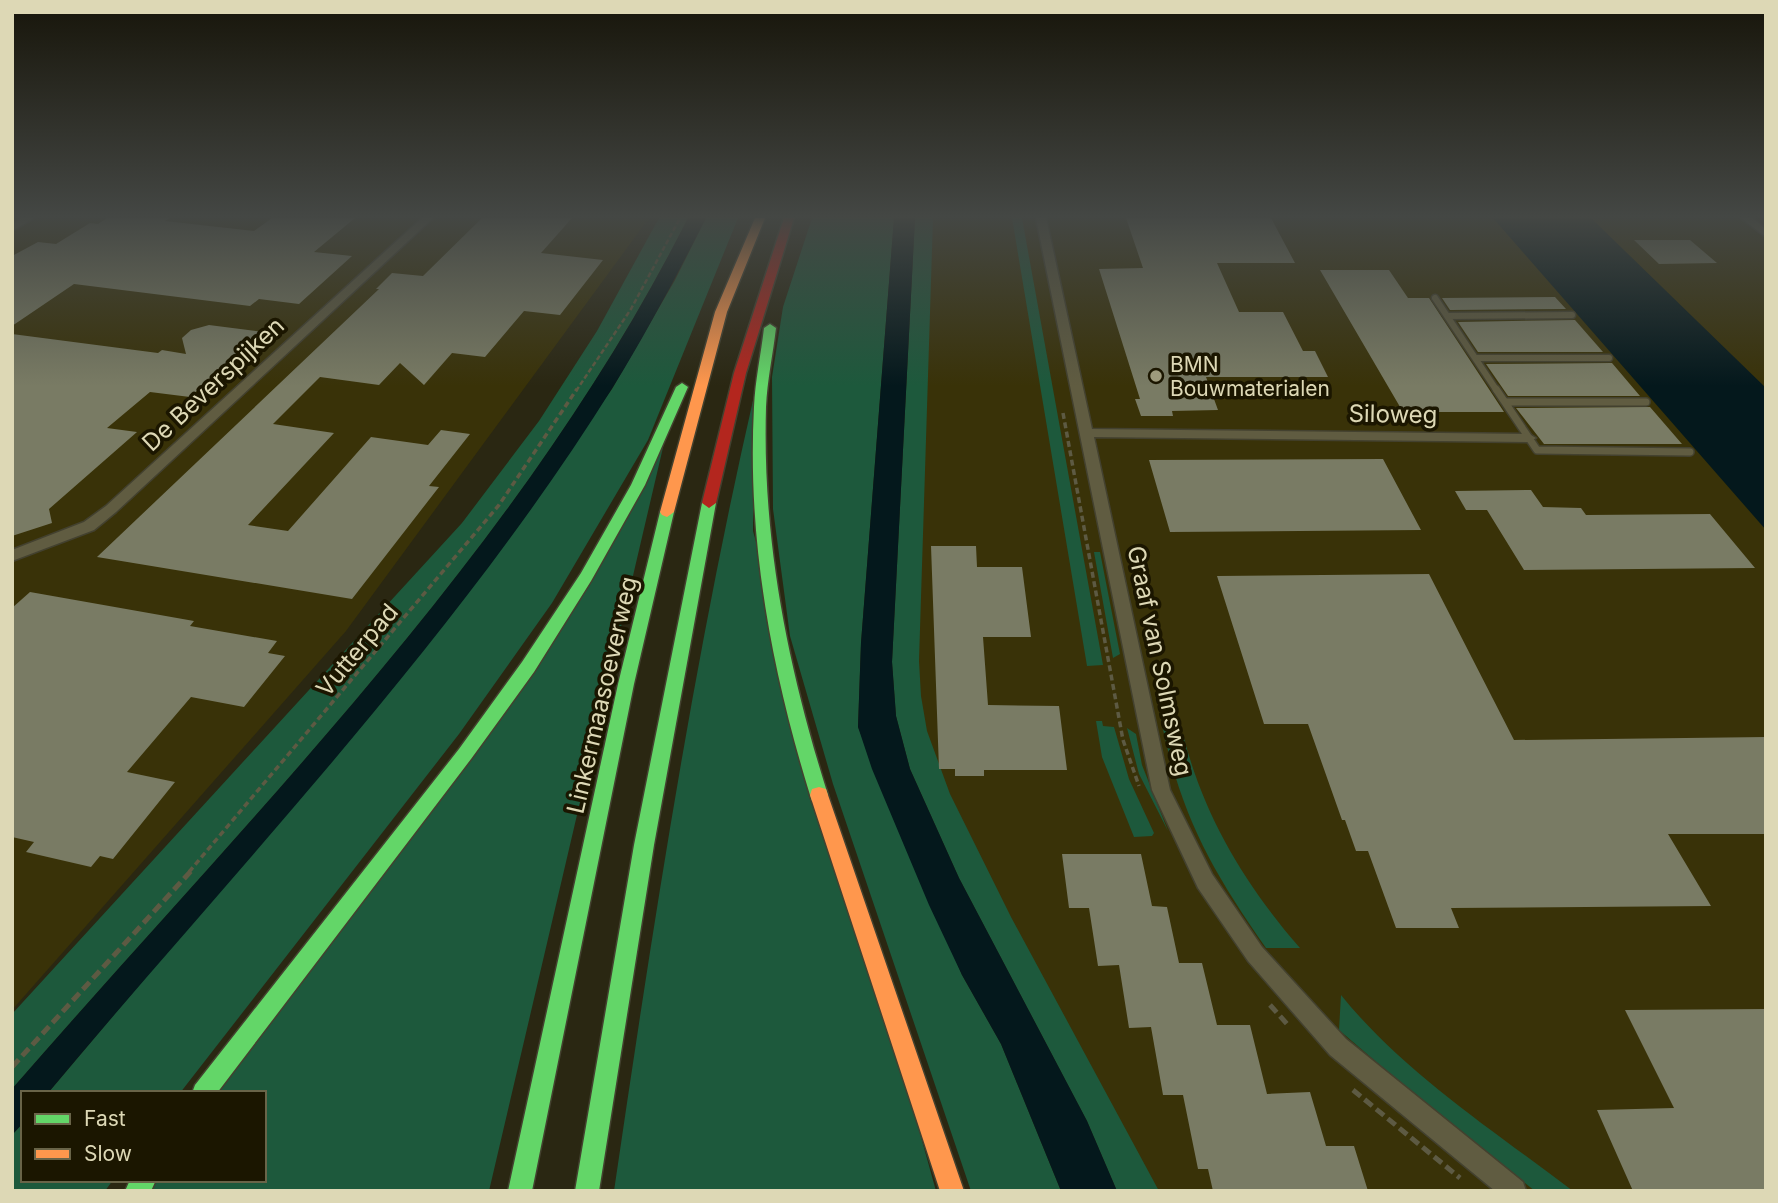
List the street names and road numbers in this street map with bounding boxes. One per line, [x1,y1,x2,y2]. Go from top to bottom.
street label: De Beverspijken [136,311,290,457]
street label: Siloweg [1348,399,1438,429]
street label: Graaf van Solmsweg [1121,543,1199,779]
street label: Linkermaasoeverweg [561,574,643,816]
street label: Vutterpad [310,598,404,702]

